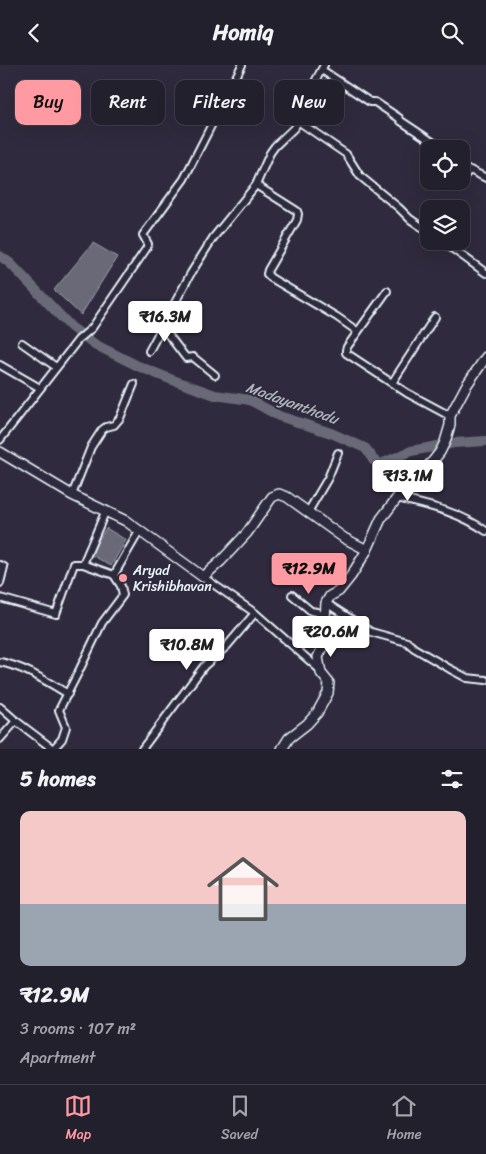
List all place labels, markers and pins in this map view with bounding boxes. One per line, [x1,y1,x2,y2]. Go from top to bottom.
pin: ₹16.3M [124,301,206,343]
pin: ₹13.1M [367,459,449,502]
pin: ₹12.9M [268,553,350,595]
place label: Aryad Krishibhavan [132,558,212,599]
marker: Aryad Krishibhavan [117,572,129,584]
pin: ₹20.6M [290,615,372,658]
pin: ₹10.8M [146,629,228,671]

